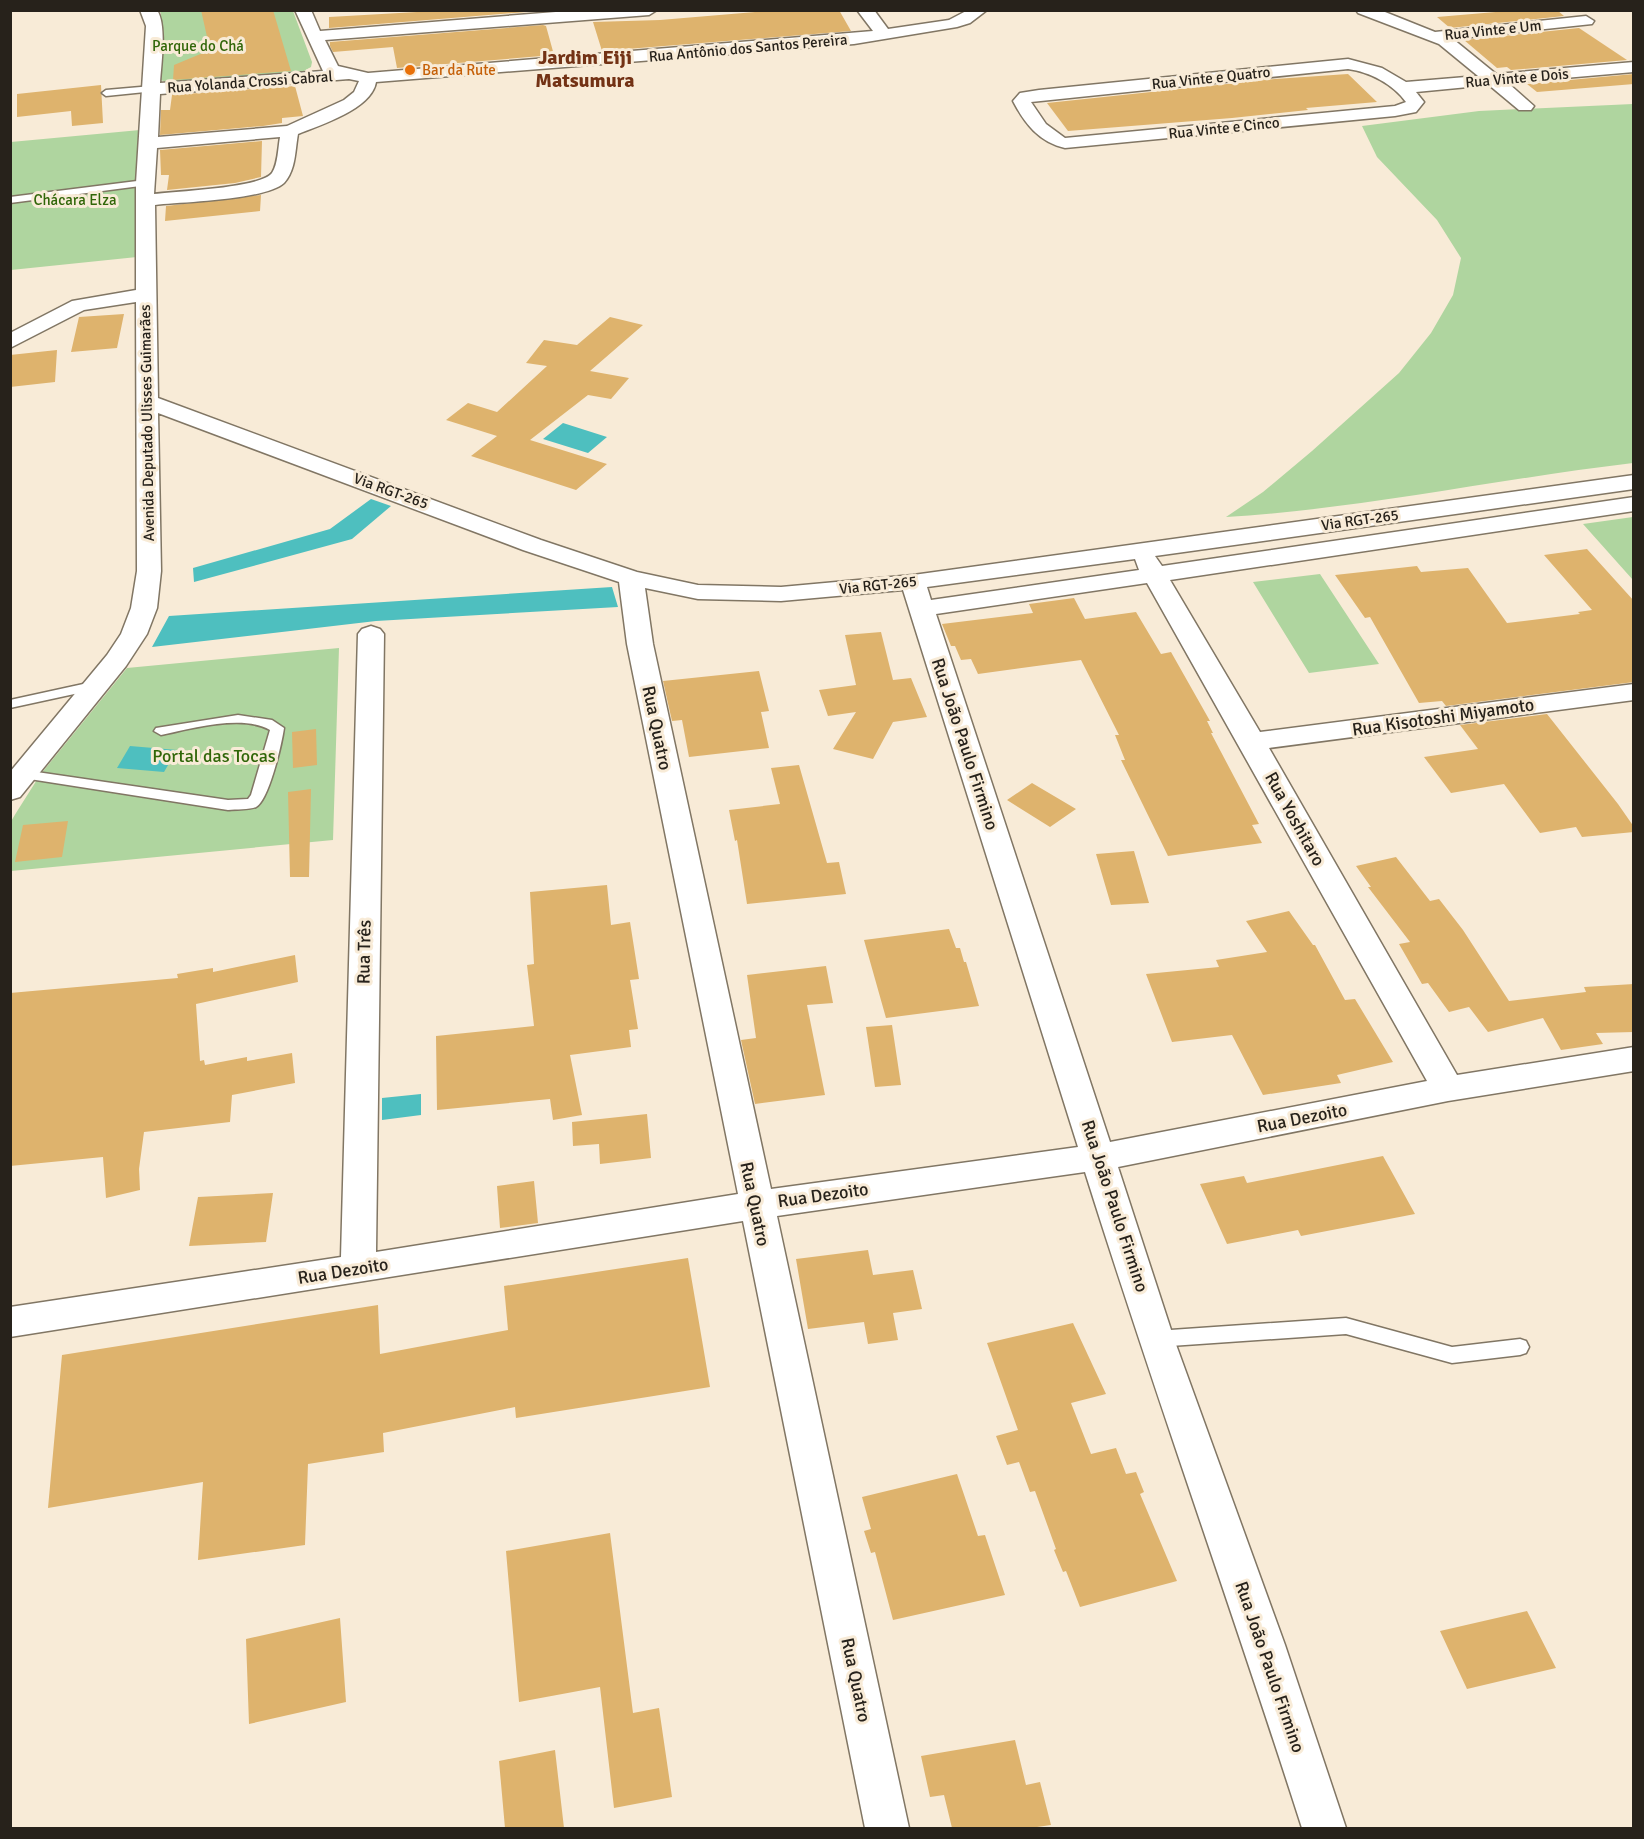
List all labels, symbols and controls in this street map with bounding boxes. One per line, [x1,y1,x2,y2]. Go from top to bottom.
street label: Rua Vinte e Um [1444,16,1542,44]
street label: Rua Antônio dos Santos Pereira [648,30,848,66]
park label: Parque do Chá [152,37,244,55]
district label: Jardim Eiji Matsumura [535,45,635,93]
place label: Bar da Rute [422,61,496,79]
marker: Bar da Rute [403,63,417,77]
street label: Rua Vinte e Quatro [1151,63,1271,93]
street label: Rua Vinte e Dois [1465,64,1570,91]
street label: Rua Yolanda Crossi Cabral [167,67,333,97]
street label: Rua Vinte e Cinco [1168,113,1281,143]
park label: Chácara Elza [33,191,117,209]
street label: Avenida Deputado Ulisses Guimarães [136,304,158,542]
street label: Via RGT-265 [351,469,431,513]
street label: Via RGT-265 [1320,506,1400,534]
street label: Via RGT-265 [838,572,918,598]
street label: Rua João Paulo Firmino [927,655,1003,833]
street label: Rua Quatro [637,684,677,772]
street label: Rua Kisotoshi Miyamoto [1351,693,1535,741]
park label: Portal das Tocas [152,745,276,767]
street label: Rua Yoshitaro [1260,768,1330,870]
street label: Rua Três [352,919,376,984]
street label: Rua Dezoito [1255,1098,1349,1138]
street label: Rua João Paulo Firmino [1077,1117,1153,1295]
street label: Rua Quatro [735,1160,775,1248]
street label: Rua Dezoito [776,1178,870,1212]
street label: Rua Dezoito [296,1253,390,1289]
street label: Rua João Paulo Firmino [1230,1578,1310,1756]
street label: Rua Quatro [836,1636,876,1724]

